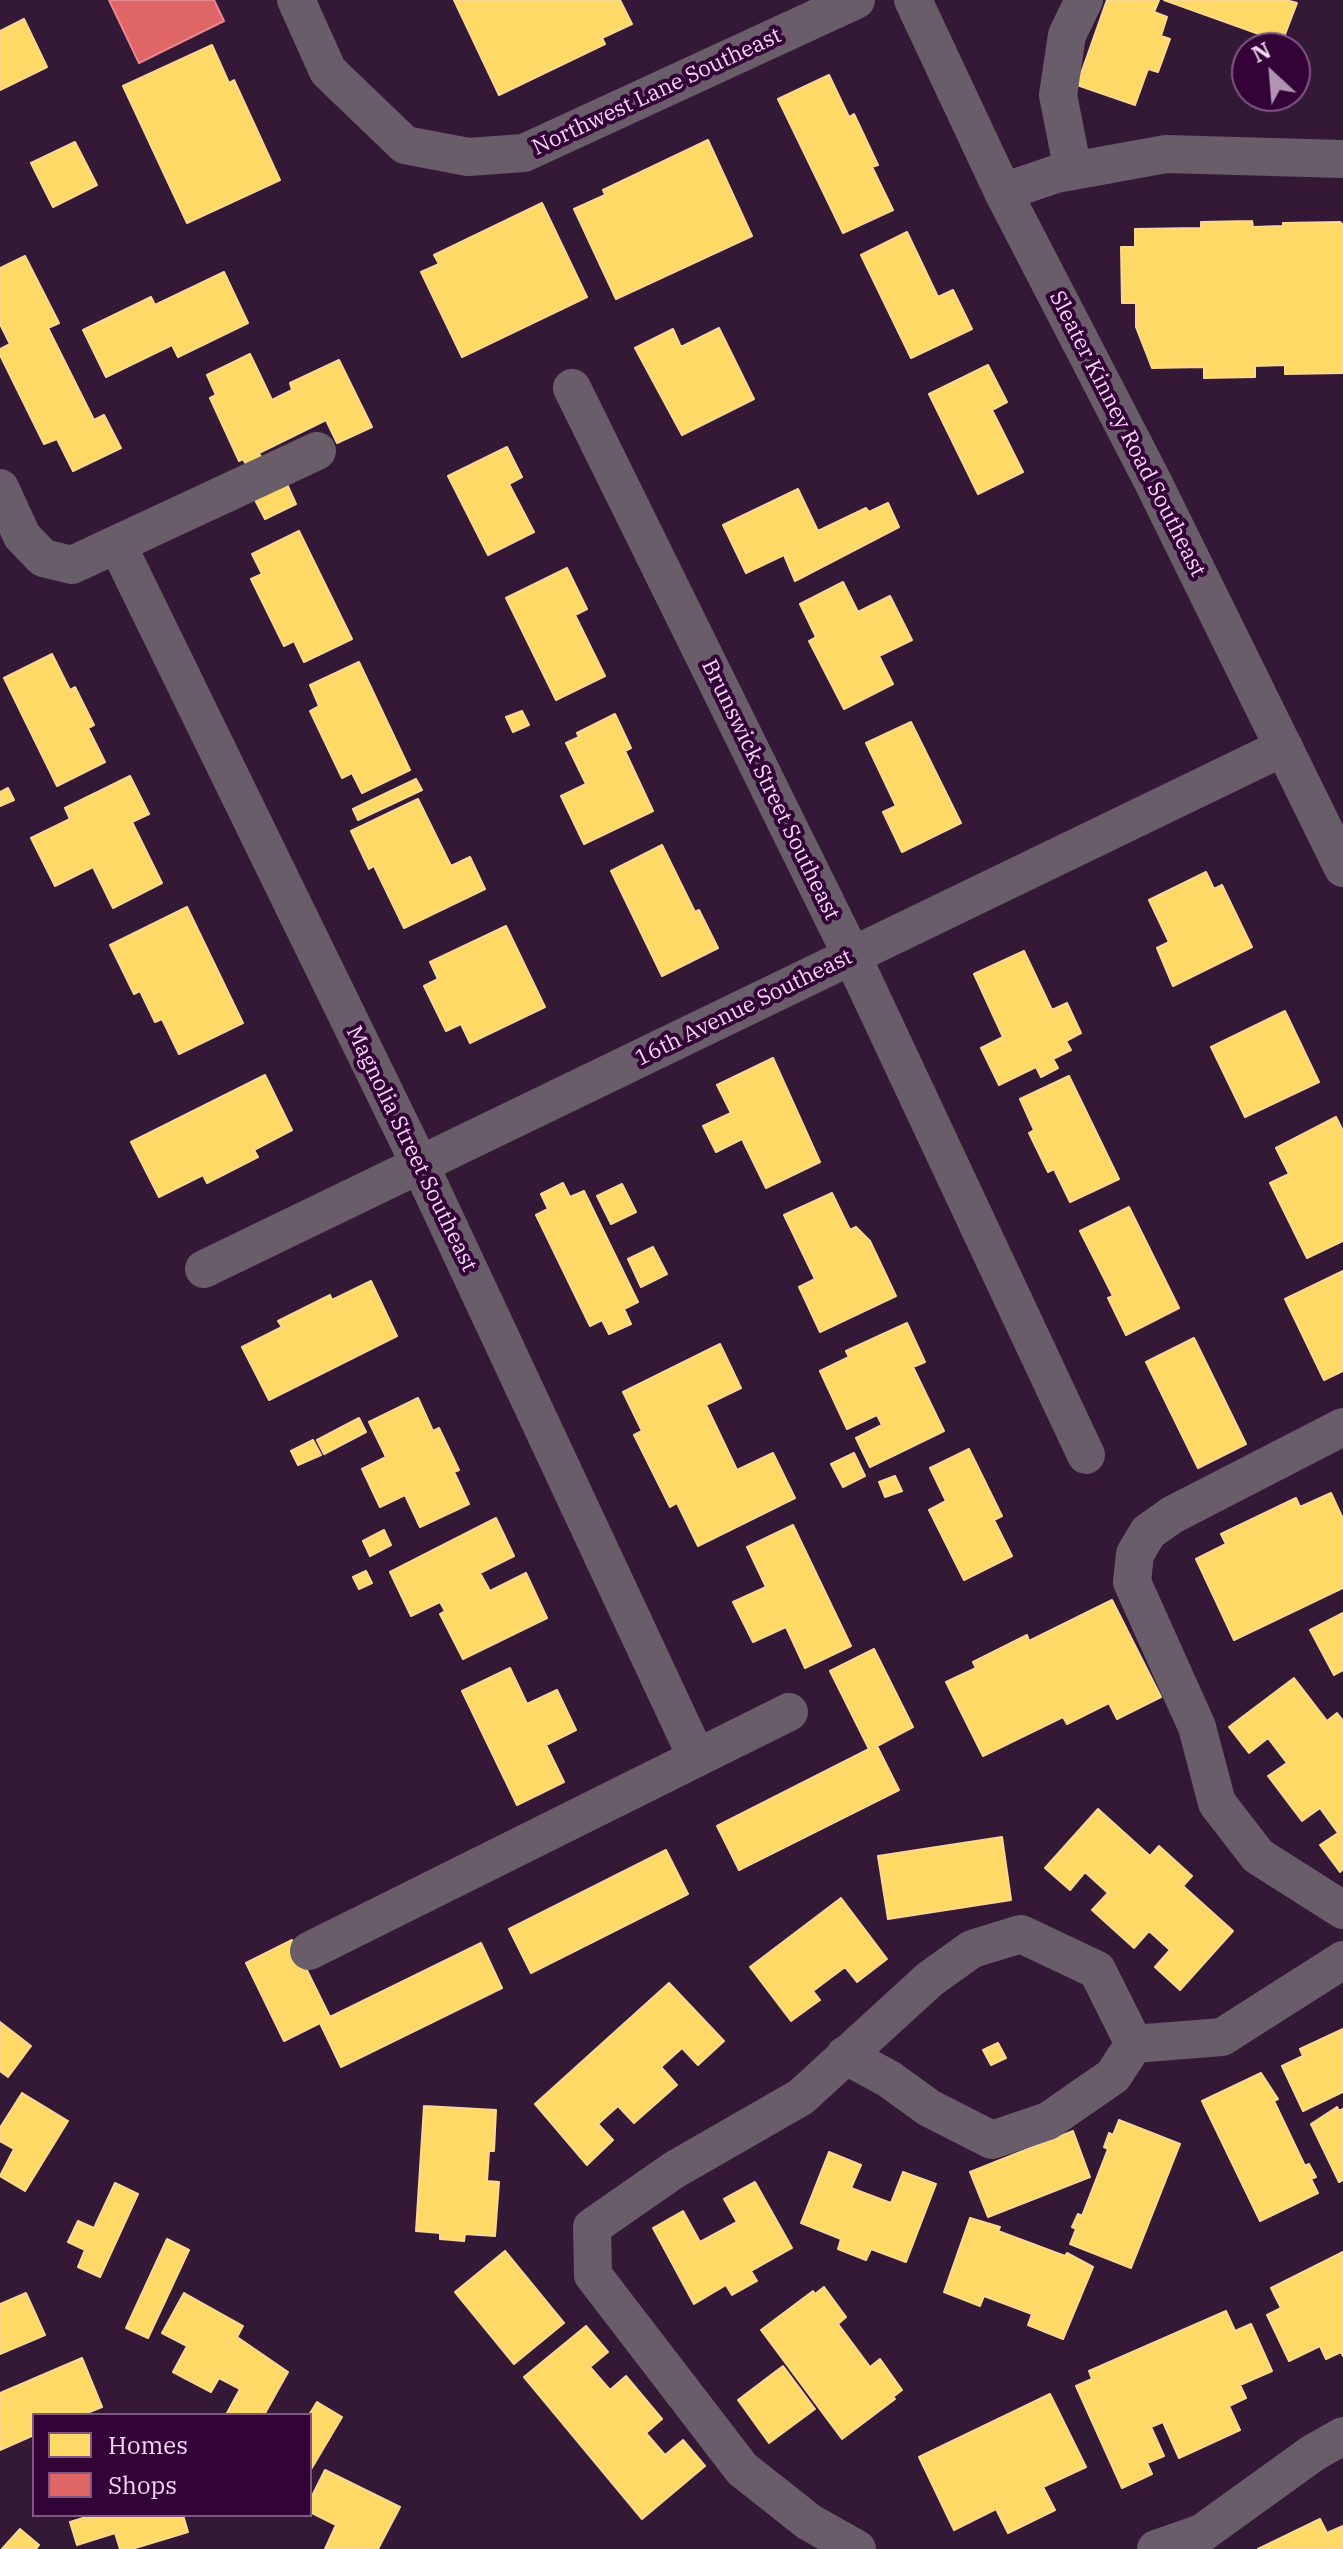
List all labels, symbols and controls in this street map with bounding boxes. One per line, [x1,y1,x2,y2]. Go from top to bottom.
street label: Northwest Lane Southeast [528,23,786,161]
north arrow [1231,32,1311,112]
text: N [1247,35,1275,69]
street label: Sleater Kinney Road Southeast [1043,287,1211,581]
street label: Brunswick Street Southeast [695,656,845,924]
street label: 16th Avenue Southeast [631,944,857,1072]
street label: Magnolia Street Southeast [340,1022,482,1276]
legend [32,2413,312,2517]
text: Homes [108,2429,188,2461]
text: Shops [108,2469,177,2501]

